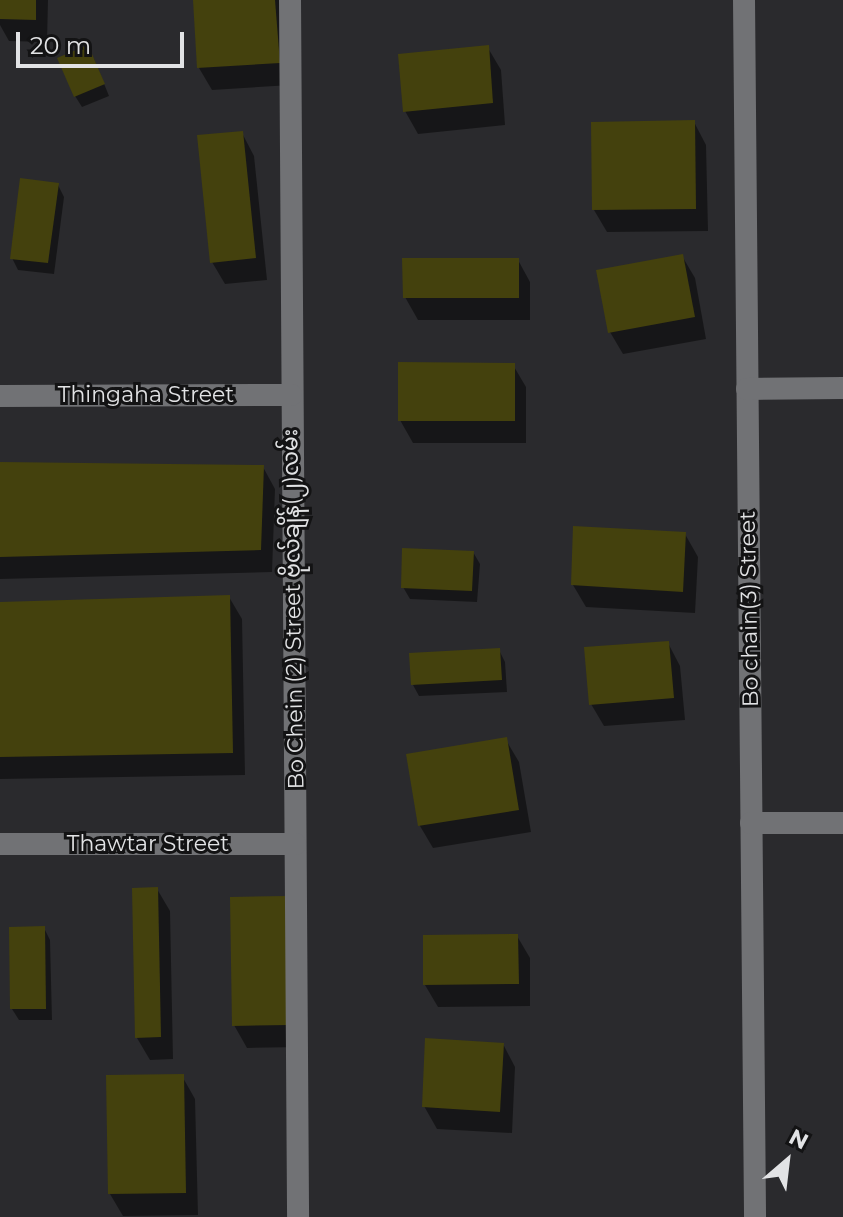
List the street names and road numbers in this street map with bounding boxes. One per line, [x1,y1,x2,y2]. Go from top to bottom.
street label: Thingaha Street [58,382,234,408]
street label: Bo Chein (2) Street ဗိုလ်ချိန်(၂)လမ်း [277,428,309,790]
street label: Bo chain(3) Street [734,511,764,707]
street label: Thawtar Street [67,831,229,857]

